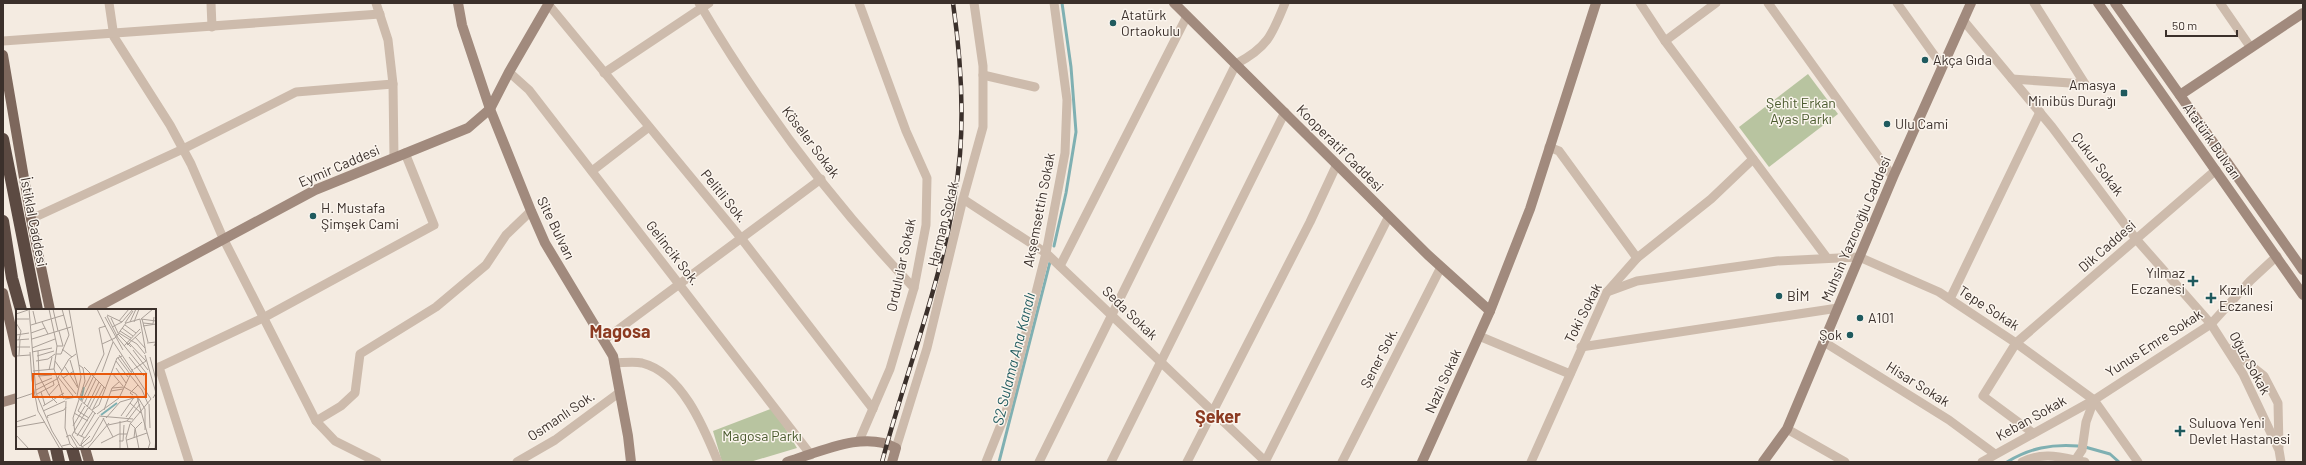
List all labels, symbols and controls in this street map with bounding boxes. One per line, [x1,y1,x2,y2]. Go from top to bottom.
place label: Atatürk Ortaokulu [1121,6,1180,39]
scale bar [2166,12,2237,38]
marker: Atatürk Ortaokulu [1108,18,1118,28]
text: 50 m [2172,18,2197,32]
place label: Akça Gıda [1933,51,1992,68]
marker: Akça Gıda [1920,55,1930,65]
place label: Amasya Minibüs Durağı [2028,76,2116,109]
marker: Amasya Minibüs Durağı [2119,88,2129,98]
park label: Şehit Erkan Ayas Parkı [1766,94,1836,127]
street label: Atatürk Bulvarı [2180,99,2245,182]
street label: Kooperatif Caddesi [1293,101,1387,195]
street label: Köseler Sokak [779,102,844,181]
place label: Ulu Cami [1895,115,1948,132]
marker: Ulu Cami [1882,119,1892,129]
street label: Çukur Sokak [2069,129,2128,199]
street label: Eymir Caddesi [296,141,382,190]
street label: Akşemsettin Sokak [1019,151,1058,269]
street label: Muhsin Yazıcıoğlu Caddesi [1817,153,1894,304]
street label: Pelitli Sok. [698,166,751,226]
street label: İstiklal Caddesi [17,176,52,268]
street label: Harman Sokak [924,179,961,268]
street label: Site Bulvarı [534,194,579,262]
place label: H. Mustafa Şimşek Cami [321,199,399,232]
marker: H. Mustafa Şimşek Cami [308,211,318,221]
street label: Dik Caddesi [2074,216,2139,275]
street label: Gelincik Sok. [643,217,704,289]
street label: Ordulular Sokak [882,217,919,313]
place label: Yılmaz Eczanesi [2131,264,2185,297]
marker: Yılmaz Eczanesi [2188,276,2198,286]
street label: Toki Sokak [1560,280,1605,346]
place label: Kızıklı Eczanesi [2219,281,2273,314]
street label: Seda Sokak [1099,282,1161,343]
street label: Tepe Sokak [1956,282,2023,334]
place label: BİM [1787,287,1809,304]
water label: S2 Sulama Ana Kanalı [988,291,1038,427]
marker: BİM [1774,291,1784,301]
marker: Kızıklı Eczanesi [2206,293,2216,303]
street label: Yunus Emre Sokak [2102,305,2205,380]
inset map [16,309,156,449]
place label: A101 [1868,309,1894,326]
marker: A101 [1855,313,1865,323]
district label: Magosa [590,320,650,342]
street label: Şener Sok. [1356,325,1401,391]
place label: Şok [1819,326,1842,343]
street label: Oğuz Sokak [2226,328,2275,397]
marker: Şok [1845,330,1855,340]
street label: Nazlı Sokak [1421,346,1464,416]
street label: Hisar Sokak [1883,357,1953,410]
street label: Osmanlı Sok. [524,387,598,444]
street label: Keban Sokak [1993,391,2069,444]
district label: Şeker [1195,405,1241,427]
place label: Suluova Yeni Devlet Hastanesi [2189,414,2290,447]
marker: Suluova Yeni Devlet Hastanesi [2174,425,2186,437]
park label: Magosa Parkı [722,427,802,444]

